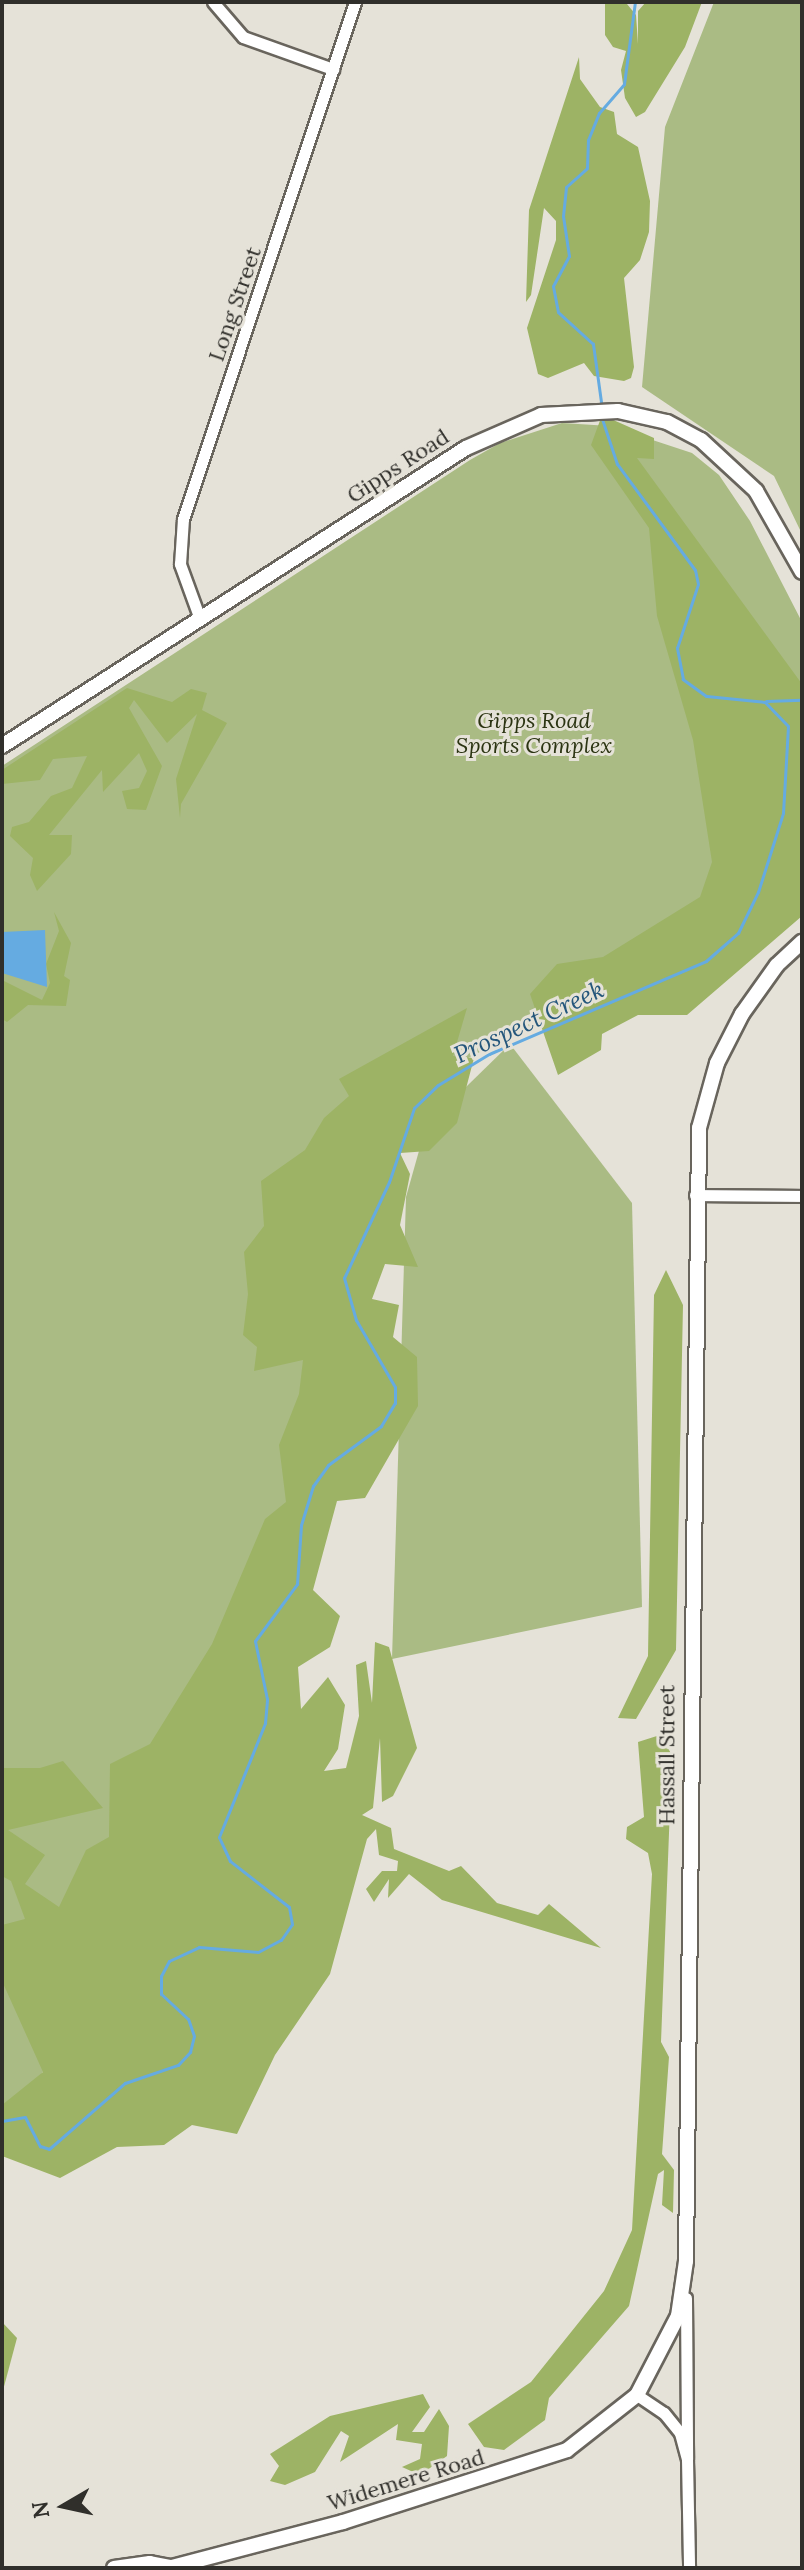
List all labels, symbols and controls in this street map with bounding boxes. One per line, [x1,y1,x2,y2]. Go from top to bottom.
street label: Long Street [203,243,267,365]
street label: Gipps Road [342,423,454,509]
park label: Gipps Road Sports Complex [456,707,612,758]
water label: Prospect Creek [450,975,608,1069]
street label: Hassall Street [654,1685,680,1825]
street label: Widemere Road [324,2444,488,2516]
north arrow [24,2466,104,2546]
text: N [25,2499,55,2520]

